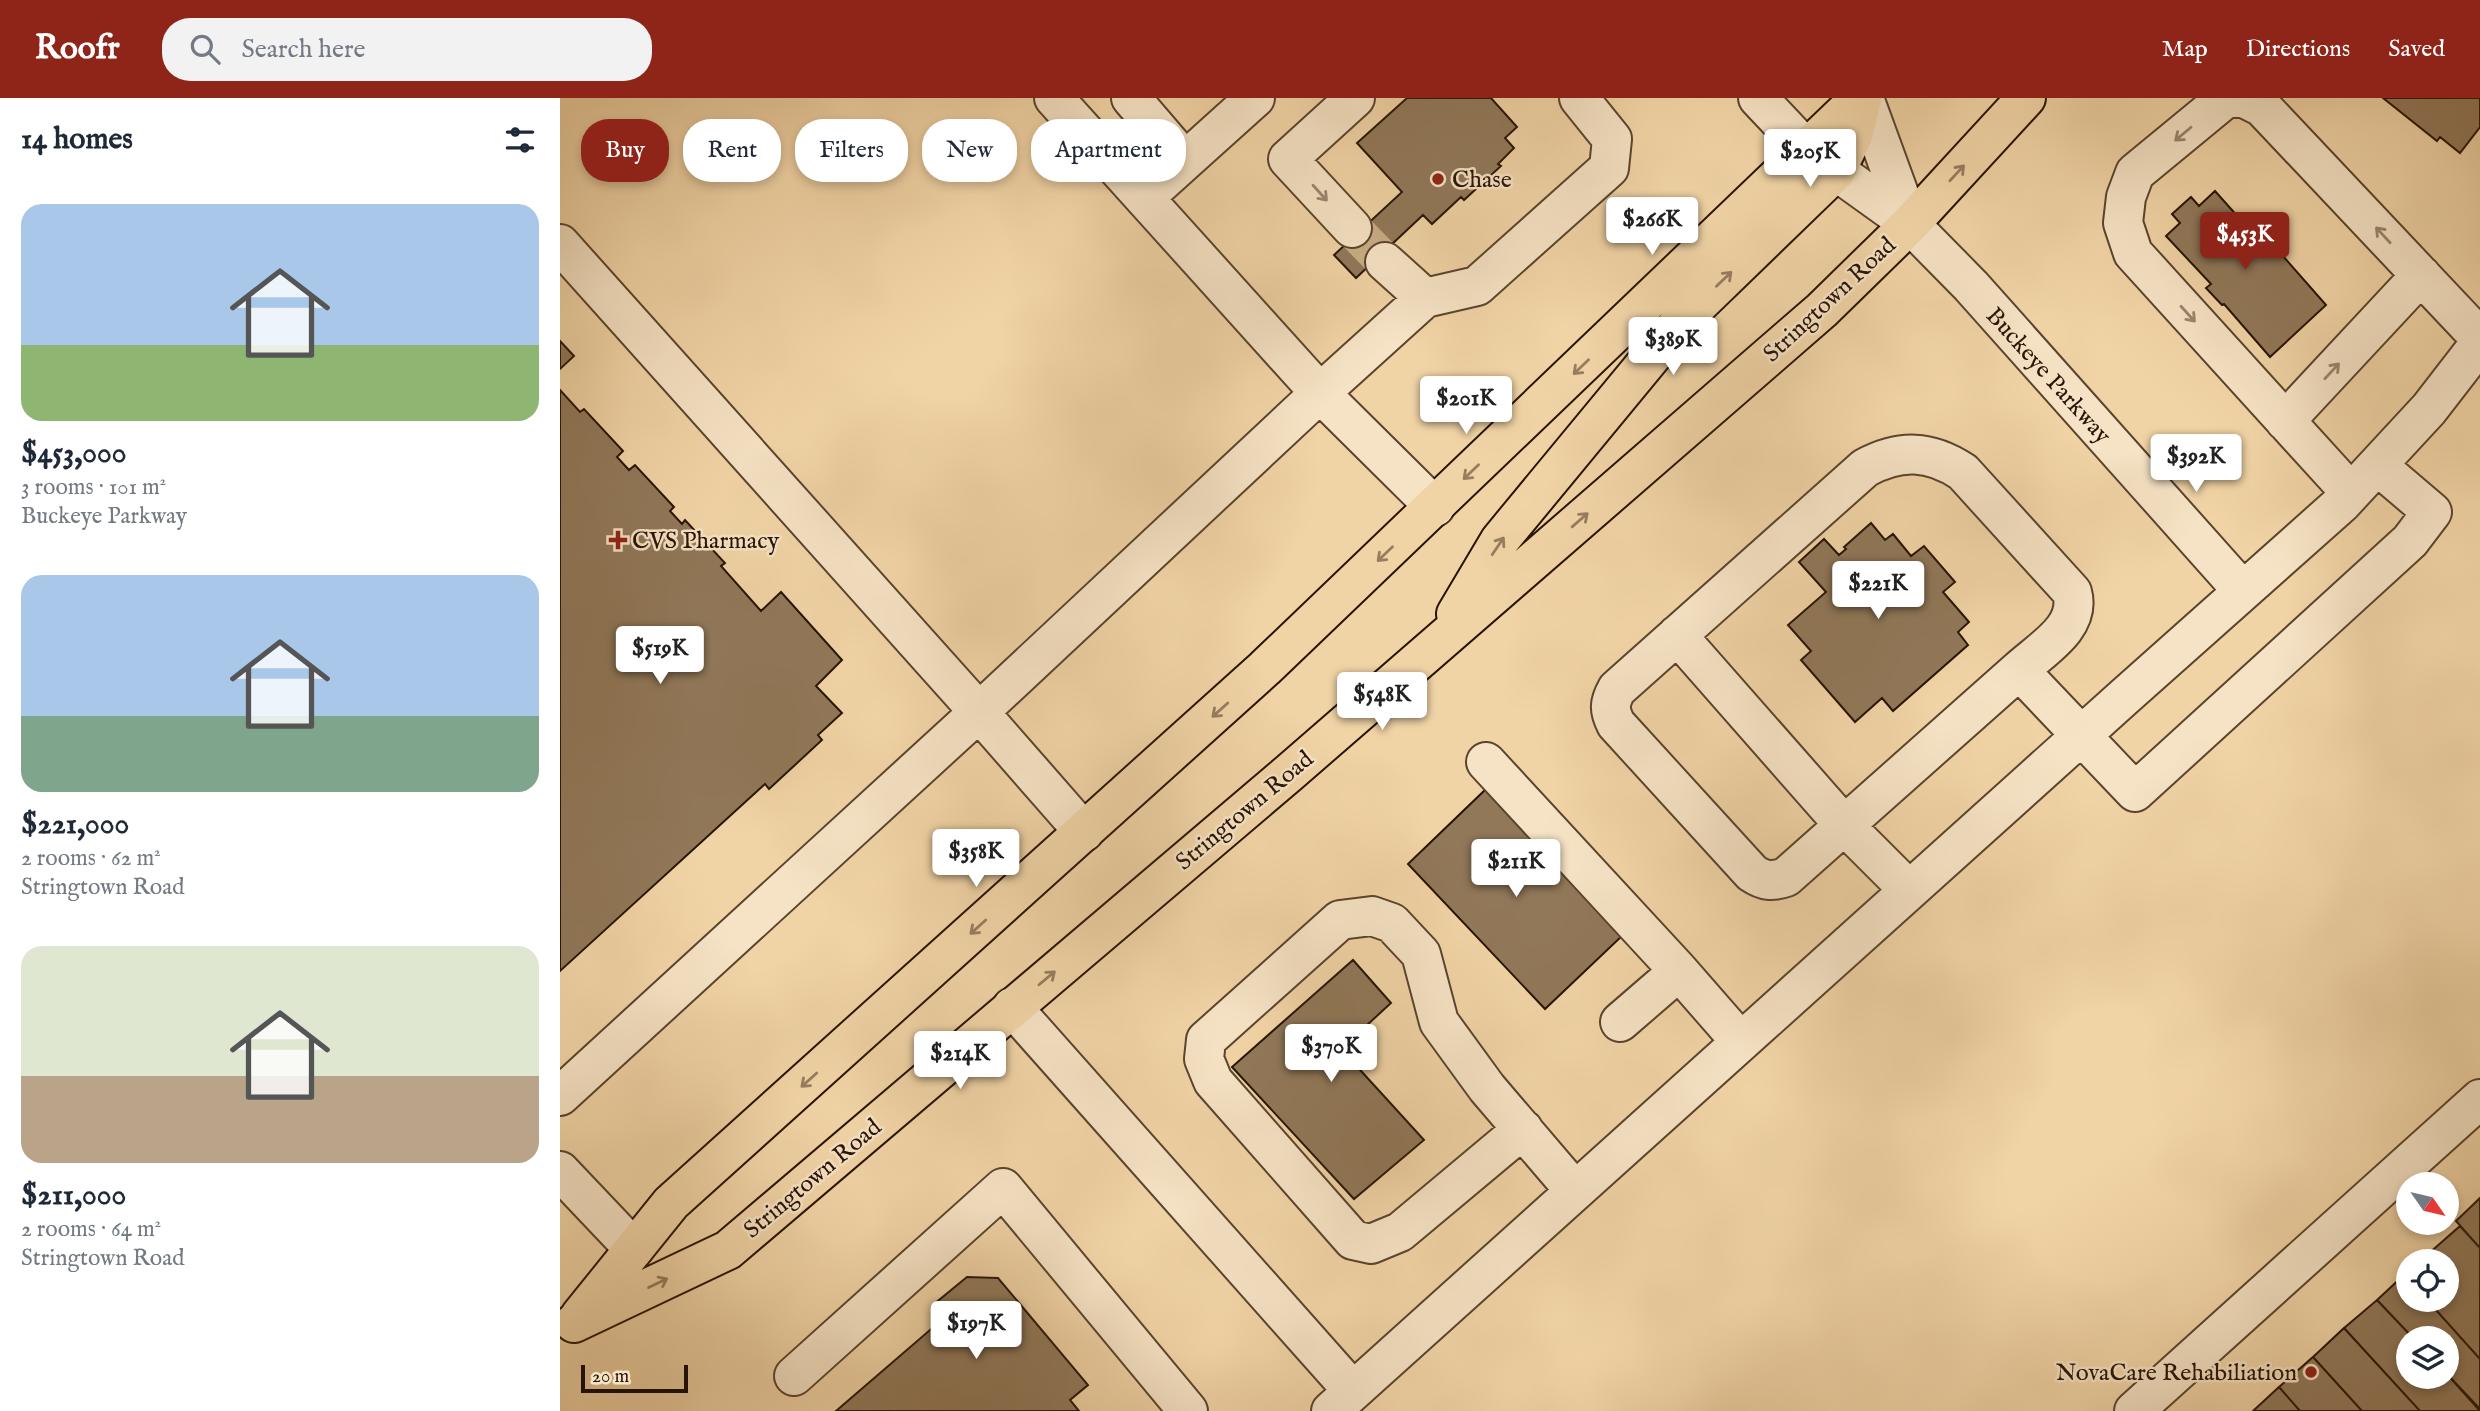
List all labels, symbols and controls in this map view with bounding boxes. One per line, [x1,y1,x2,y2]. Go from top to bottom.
search box [162,18,652,81]
text: Roofr [35,28,120,70]
icon: search [186,30,224,68]
text: Search here [242,33,365,66]
text: Map [2162,34,2208,65]
text: Directions [2246,34,2350,65]
text: Saved [2388,34,2445,65]
chip: Buy [581,119,669,182]
chip: Rent [683,119,781,182]
chip: Filters [795,119,908,182]
chip: New [922,119,1017,182]
chip: Apartment [1031,119,1186,182]
text: 14 homes [21,121,133,159]
icon: filters [501,121,539,159]
one-way arrow [2174,126,2192,141]
pin: $205K [1761,130,1859,189]
text: $205K [1780,137,1840,166]
place label: Chase [1452,165,1512,196]
one-way arrow [1948,165,1965,182]
marker: Chase [1430,171,1446,187]
one-way arrow [1312,184,1328,202]
pin: $266K [1603,198,1701,257]
text: $266K [1622,205,1682,234]
pin: $453K [2196,212,2294,272]
text: $453K [2216,220,2274,249]
one-way arrow [2374,226,2391,243]
street label: Stringtown Road [1757,230,1903,370]
icon: home [217,250,343,376]
one-way arrow [1715,271,1732,288]
street label: Buckeye Parkway [1978,301,2117,451]
one-way arrow [2180,305,2197,322]
pin: $389K [1624,317,1722,377]
text: $389K [1644,325,1702,354]
one-way arrow [1573,358,1590,375]
one-way arrow [2323,363,2340,380]
pin: $201K [1417,376,1515,436]
text: $201K [1436,384,1496,413]
pin: $392K [2147,434,2245,494]
text: $453,000 [21,435,126,473]
text: $392K [2167,442,2225,471]
one-way arrow [1463,463,1480,480]
text: 3 rooms · 101 m² [21,473,166,502]
text: Buckeye Parkway [21,502,187,531]
one-way arrow [1571,512,1589,528]
place label: CVS Pharmacy [632,526,779,557]
marker: CVS Pharmacy [610,532,626,548]
one-way arrow [1491,537,1505,556]
one-way arrow [1377,545,1394,562]
pin: $221K [1829,561,1927,621]
text: $221K [1848,569,1908,598]
icon: home [217,621,343,747]
pin: $519K [611,626,709,686]
text: $519K [632,634,688,663]
pin: $548K [1333,672,1431,732]
text: $548K [1353,680,1411,709]
one-way arrow [1211,701,1229,717]
street label: Stringtown Road [1170,744,1320,878]
text: $221,000 [21,806,129,844]
pin: $358K [927,830,1025,889]
text: $358K [948,837,1004,866]
pin: $211K [1467,840,1565,899]
text: 2 rooms · 62 m² [21,844,161,873]
text: $211K [1487,847,1545,876]
text: Stringtown Road [21,873,184,902]
one-way arrow [969,919,987,935]
one-way arrow [1038,970,1056,986]
icon: home [217,992,343,1118]
pin: $370K [1282,1024,1380,1084]
pin: $214K [911,1032,1009,1091]
text: $370K [1301,1032,1361,1061]
text: $214K [930,1039,990,1068]
one-way arrow [800,1071,818,1087]
street label: Stringtown Road [738,1112,888,1246]
north arrow [2396,1172,2459,1236]
map controls [2396,1172,2459,1389]
text: $211,000 [21,1177,126,1215]
text: 2 rooms · 64 m² [21,1215,161,1244]
text: Stringtown Road [21,1244,184,1273]
button: locate [2396,1249,2459,1312]
one-way arrow [647,1276,668,1290]
pin: $197K [927,1302,1025,1361]
text: $197K [947,1309,1005,1338]
button: layers [2396,1326,2459,1389]
place label: NovaCare Rehabiliation [2056,1358,2297,1389]
scale bar [581,1362,688,1394]
marker: NovaCare Rehabiliation [2303,1364,2319,1380]
text: 20 m [592,1365,629,1389]

